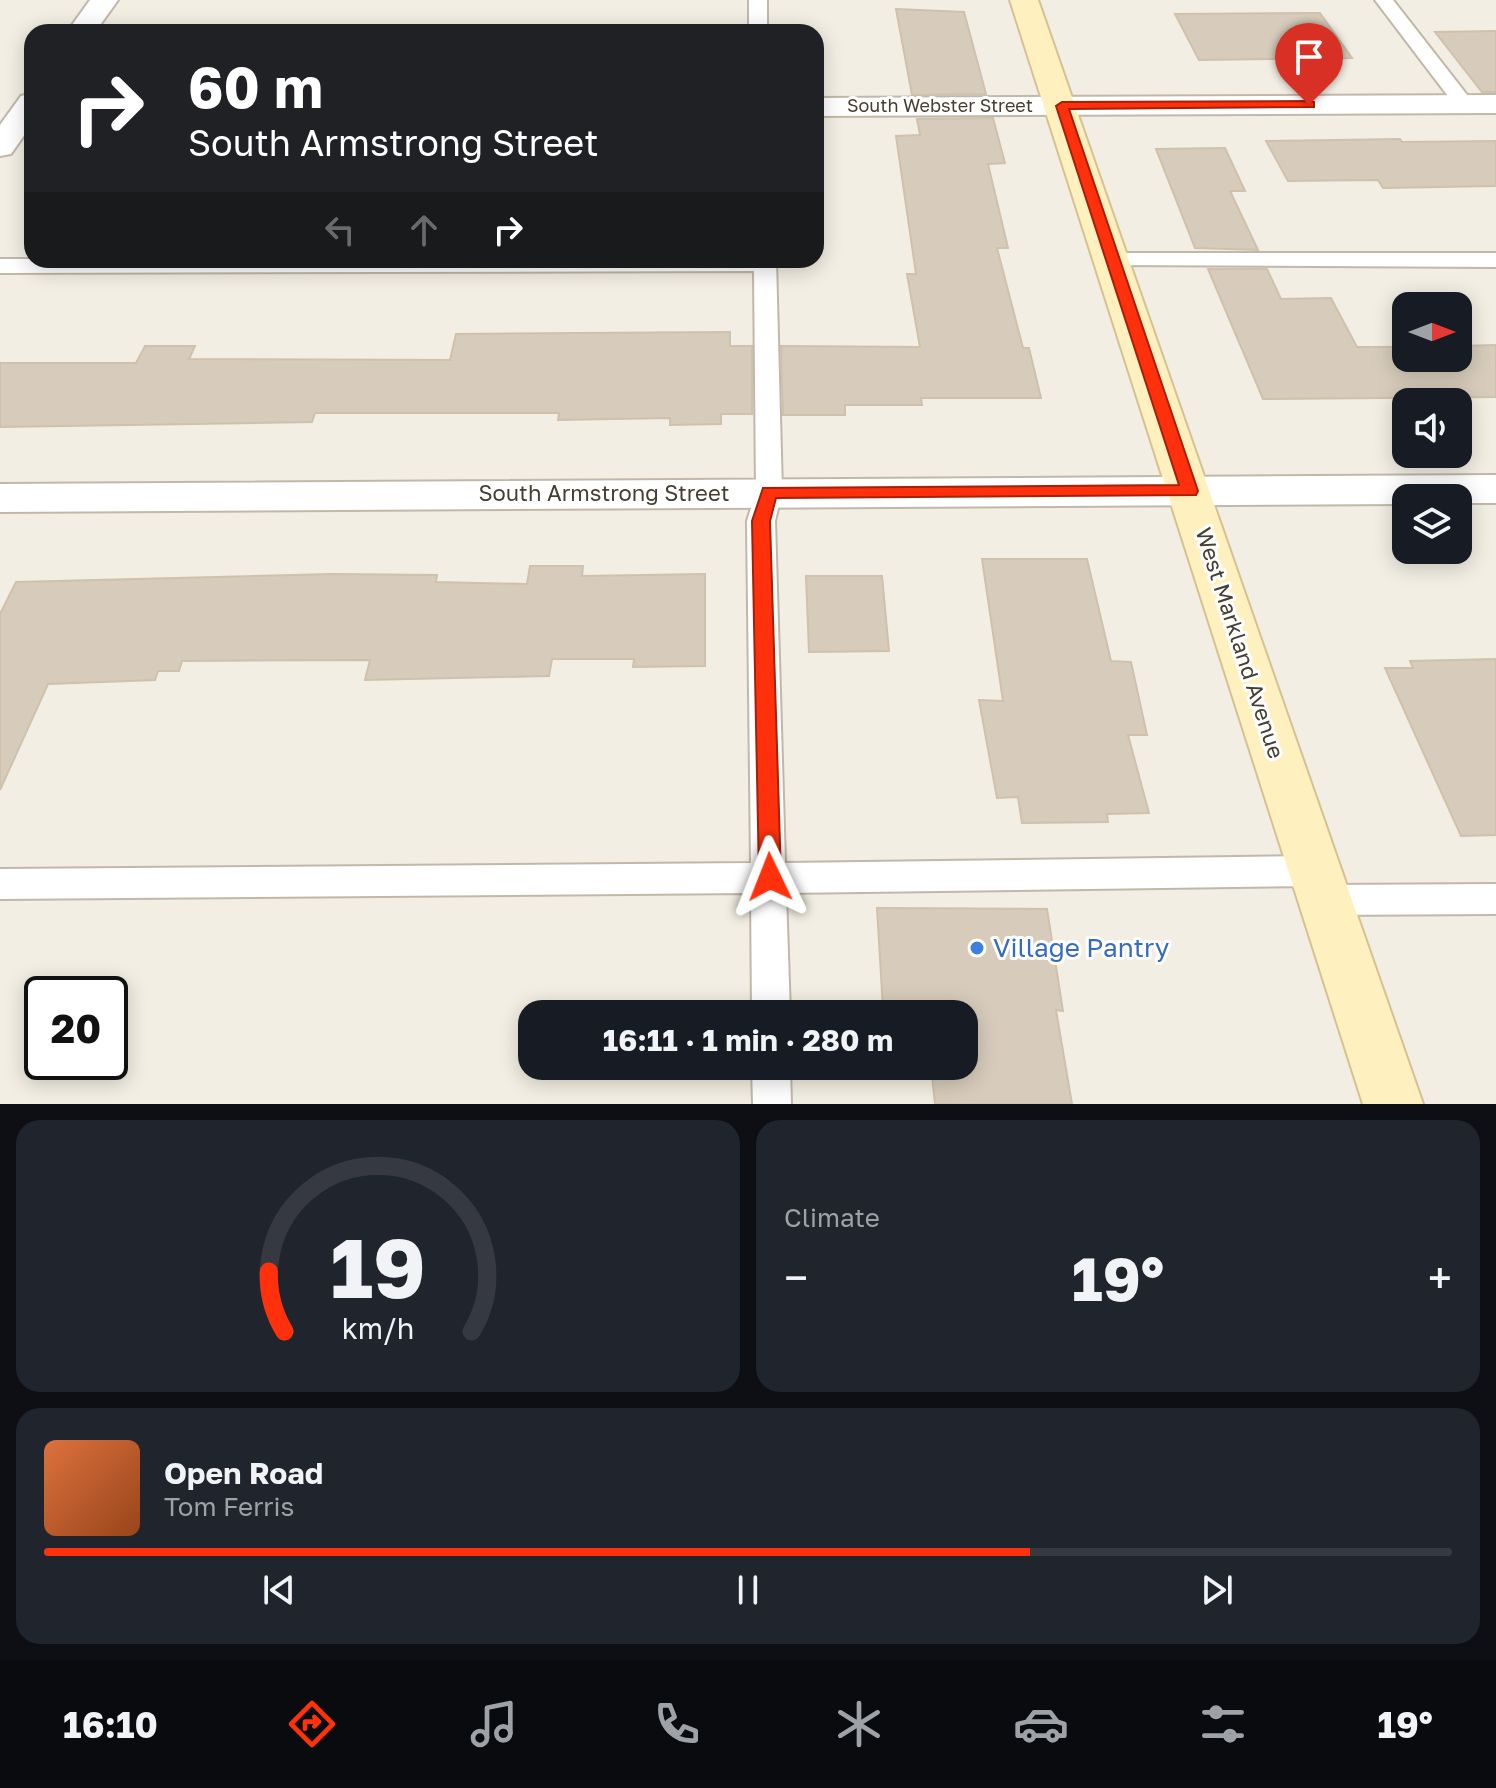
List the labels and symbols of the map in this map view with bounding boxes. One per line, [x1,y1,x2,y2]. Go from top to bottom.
pin [1275,23,1343,105]
street label: South Webster Street [847,94,1033,116]
north arrow [1392,292,1472,372]
street label: South Armstrong Street [479,479,729,506]
street label: West Markland Avenue [1190,524,1291,762]
position arrow [728,835,812,919]
place label: Village Pantry [993,932,1170,963]
marker: Village Pantry [968,939,986,957]
speed limit sign: 20 [24,976,128,1080]

